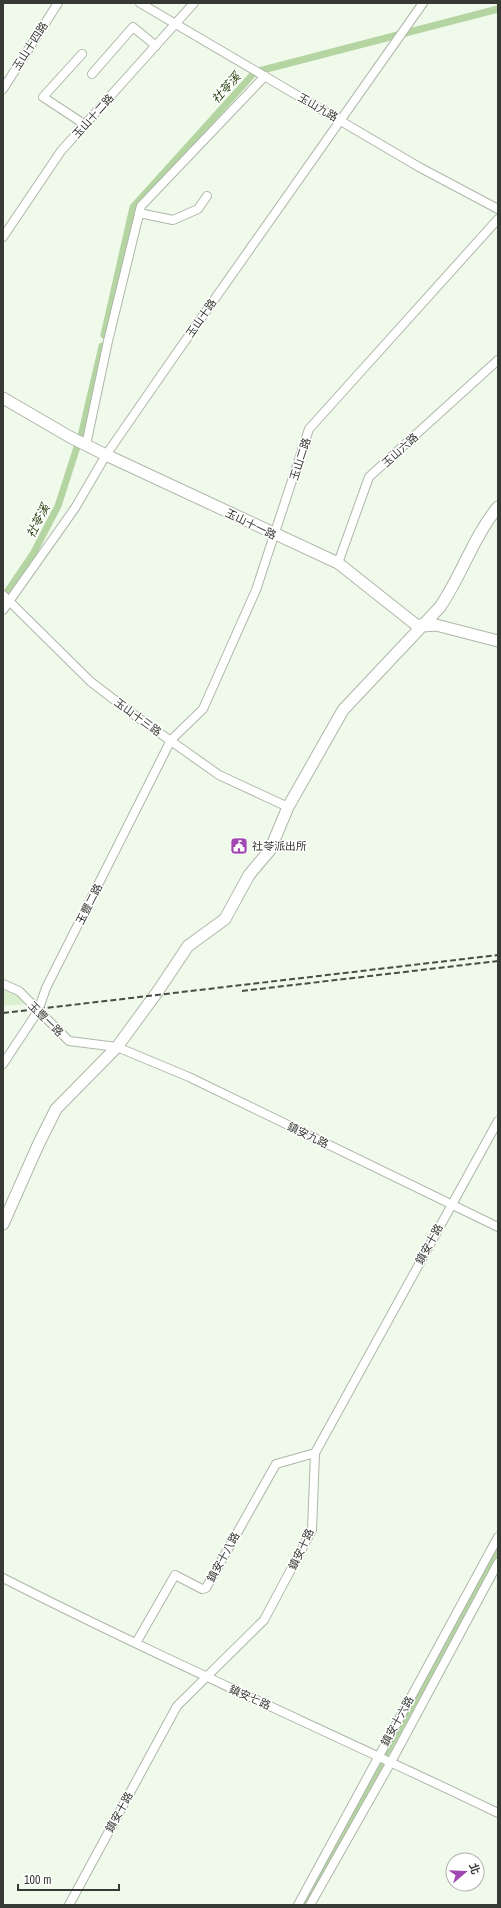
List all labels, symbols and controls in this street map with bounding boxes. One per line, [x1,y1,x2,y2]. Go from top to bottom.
street label: 玉山十四路 [9,19,51,73]
water label: 社苓溪 [208,68,245,107]
street label: 玉山九路 [295,90,341,124]
street label: 玉山十二路 [69,91,117,141]
street label: 玉山十路 [183,296,219,340]
street label: 玉山六路 [379,430,421,470]
street label: 玉山二路 [287,436,313,482]
water label: 社苓溪 [23,500,54,541]
street label: 玉山十一路 [223,506,279,542]
street label: 玉山十三路 [112,695,164,739]
public building icon: 社苓派出所 [229,836,249,856]
place label: 社苓派出所 [252,839,307,853]
street label: 玉豐二路 [73,881,105,927]
street label: 玉豐一路 [25,998,67,1040]
street label: 鎮安九路 [285,1119,331,1151]
street label: 鎮安十路 [412,1221,446,1267]
street label: 鎮安十路 [285,1526,317,1572]
street label: 鎮安十八路 [204,1530,242,1584]
street label: 鎮安七路 [227,1682,273,1712]
street label: 鎮安十六路 [378,1694,416,1748]
street label: 鎮安十路 [102,1789,136,1835]
north arrow [445,1852,485,1892]
text: 北 [466,1861,483,1876]
scale bar [18,1866,119,1892]
text: 100 m [24,1872,51,1888]

